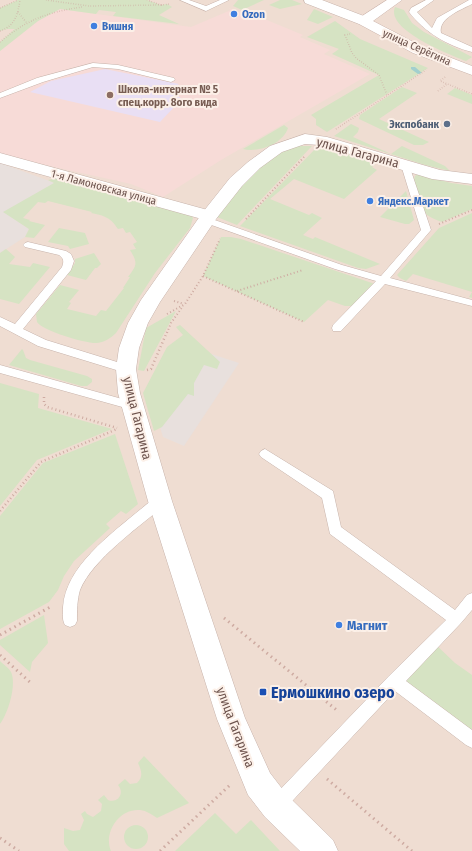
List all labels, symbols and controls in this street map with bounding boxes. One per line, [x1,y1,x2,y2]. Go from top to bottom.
place label: Ozon [242,8,265,21]
marker: Ozon [229,9,239,19]
place label: Вишня [102,20,133,33]
marker: Вишня [89,21,99,31]
street label: улица Серёгина [381,27,453,68]
place label: Школа-интернат № 5 спец.корр. 8ого вида [118,83,219,109]
marker: Школа-интернат № 5 спец.корр. 8ого вида [105,90,115,100]
place label: Экспобанк [389,118,439,131]
marker: Экспобанк [442,119,452,129]
street label: улица Гагарина [315,134,401,171]
street label: 1-я Ламоновская улица [50,167,158,208]
place label: Яндекс.Маркет [378,195,449,208]
marker: Яндекс.Маркет [365,196,375,206]
street label: улица Гагарина [120,375,155,461]
place label: Магнит [347,618,388,633]
marker: Магнит [334,620,344,630]
place label: Ермошкино озеро [271,683,395,702]
street label: улица Гагарина [213,685,258,769]
marker: Ермошкино озеро [258,687,268,697]

